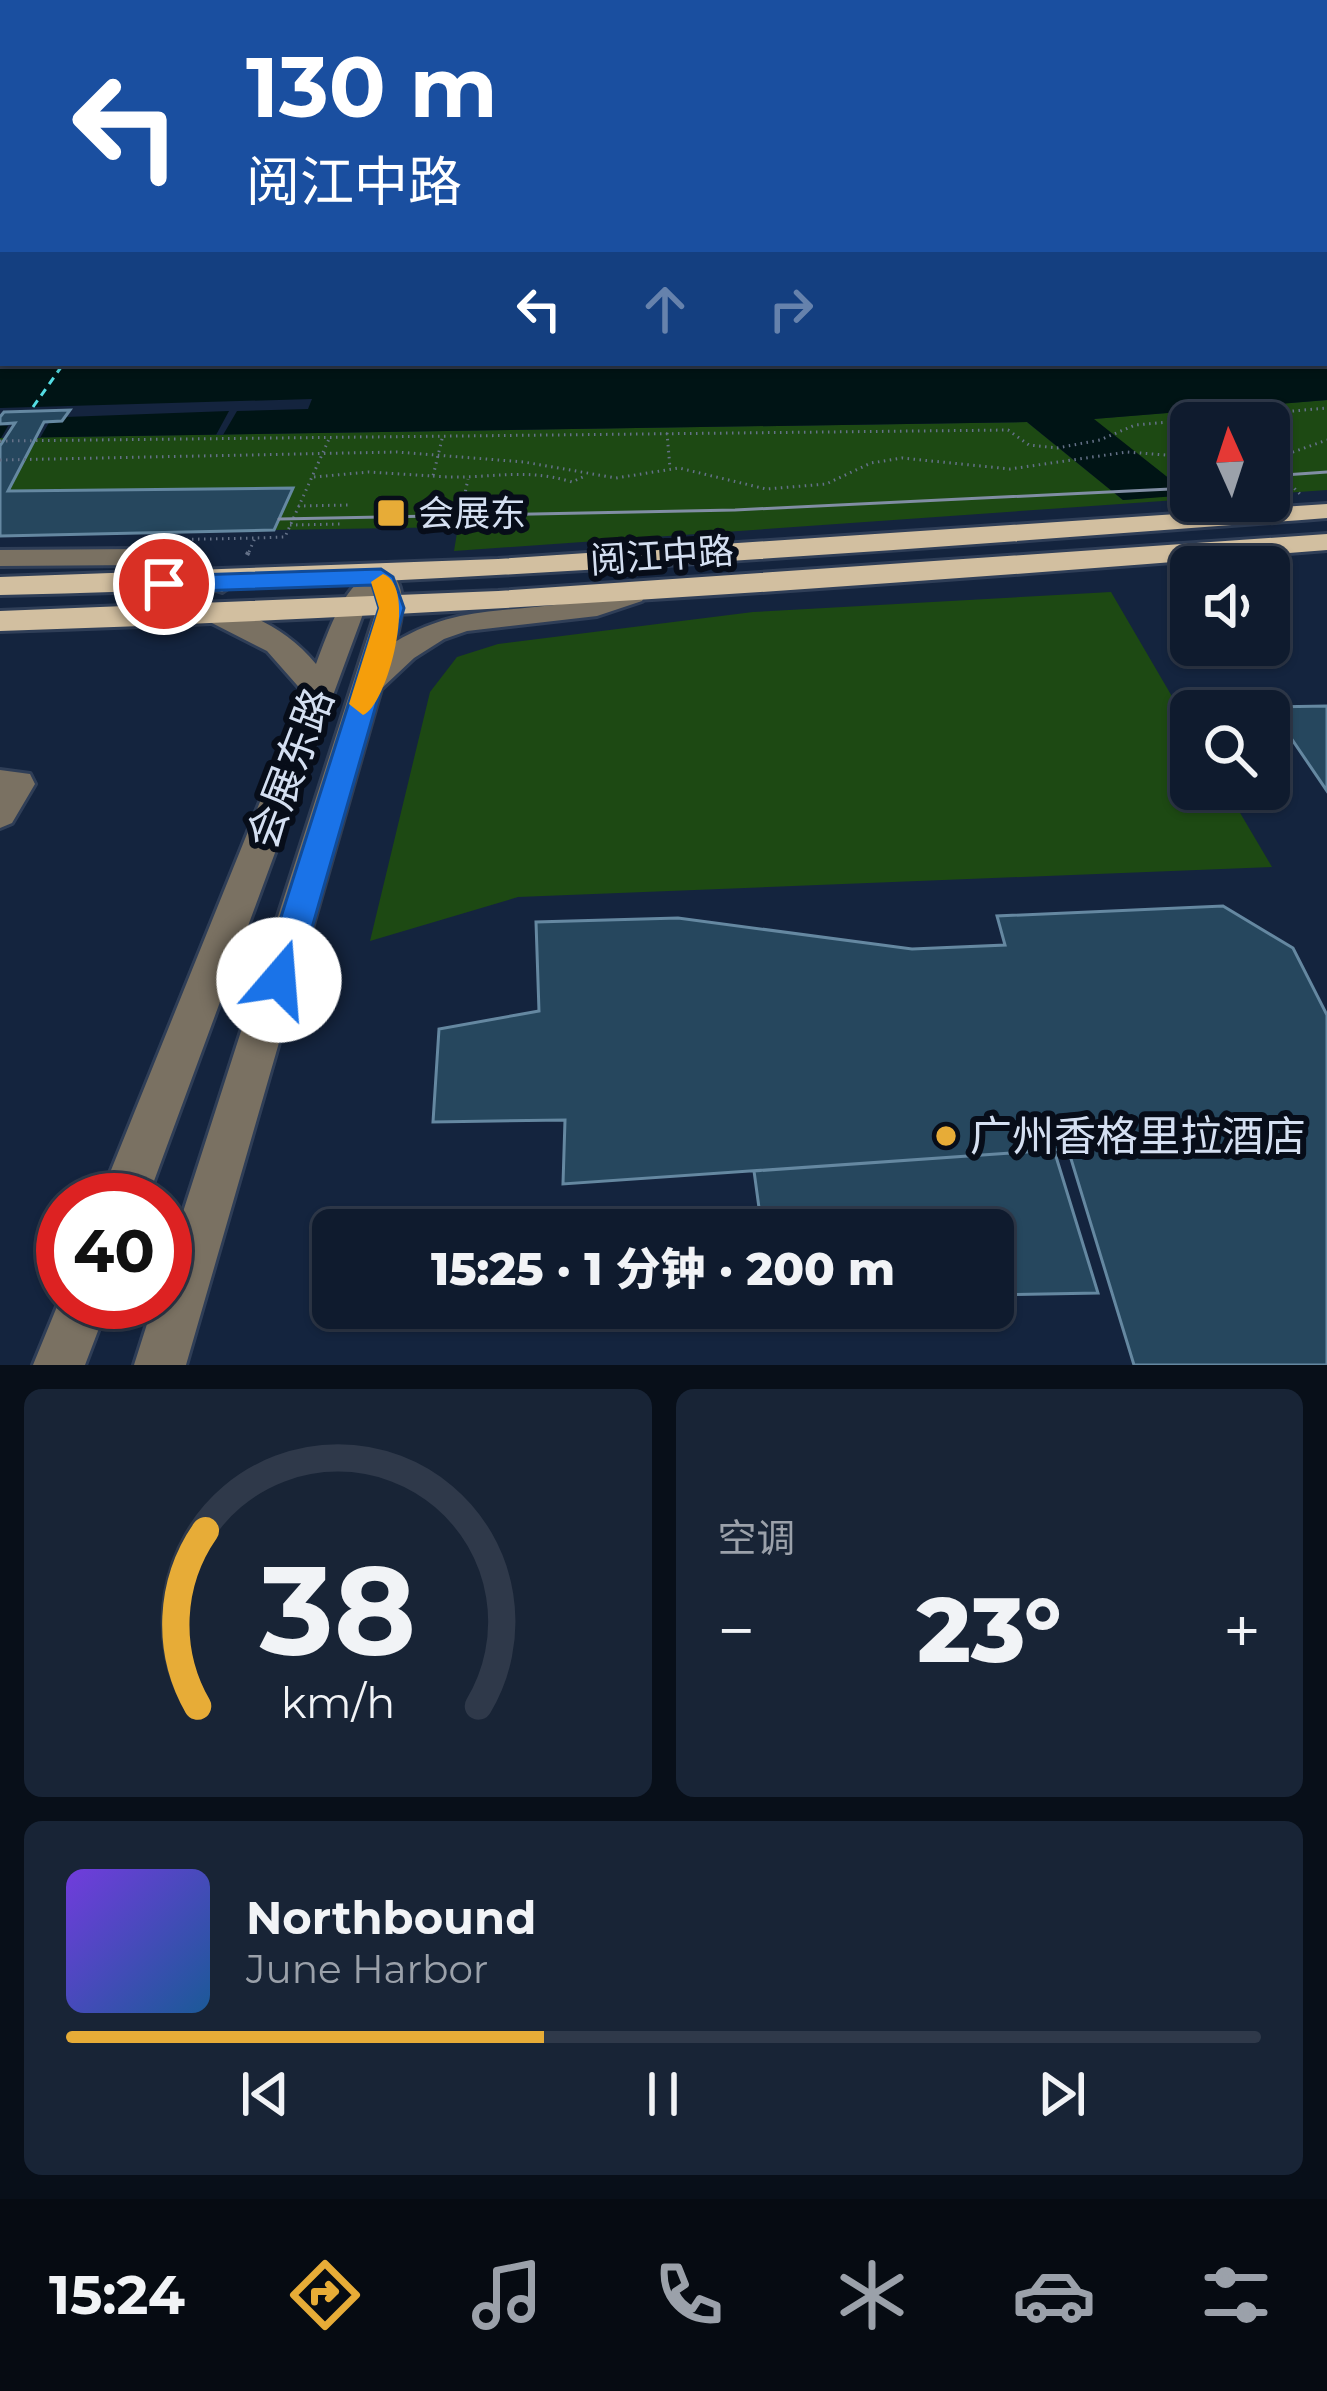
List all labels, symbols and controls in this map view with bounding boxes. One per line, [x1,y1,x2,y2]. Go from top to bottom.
text: 130 m [246,36,498,138]
icon: left [48,48,204,204]
text: 阅江中路 [246,149,462,215]
icon: left [506,276,572,342]
icon: ahead [632,276,698,342]
icon: right [758,276,824,342]
north arrow [1170,402,1290,522]
map controls [1170,402,1290,810]
place label: 会展东 [418,491,526,535]
marker: 会展东 [375,497,407,529]
street label: 阅江中路 [589,528,735,582]
pin [113,533,215,635]
button: sound [1170,546,1290,666]
icon: arrive [131,551,197,617]
street label: 会展东路 [236,680,344,856]
button: search [1170,690,1290,810]
position arrow [216,917,342,1043]
place label: 广州香格里拉酒店 [970,1110,1306,1162]
marker: 广州香格里拉酒店 [933,1123,959,1149]
speed limit sign: 40 [36,1173,192,1329]
text: 15:25 · 1 分钟 · 200 m [431,1241,895,1296]
text: 空调 [718,1514,796,1562]
text: 38 [259,1534,416,1686]
text: 23° [917,1575,1061,1685]
text: − [718,1590,755,1671]
text: + [1223,1590,1261,1671]
text: km/h [281,1676,395,1729]
text: Northbound [246,1890,536,1945]
text: June Harbor [246,1945,488,1993]
icon: previous [232,2061,298,2127]
icon: pause [630,2061,696,2127]
icon: next [1029,2061,1095,2127]
icon: directions [283,2253,367,2337]
icon: music [465,2253,549,2337]
icon: phone [647,2253,731,2337]
icon: climate [830,2253,914,2337]
icon: car [1012,2253,1096,2337]
icon: filters [1194,2253,1278,2337]
text: 15:24 [49,2262,185,2328]

